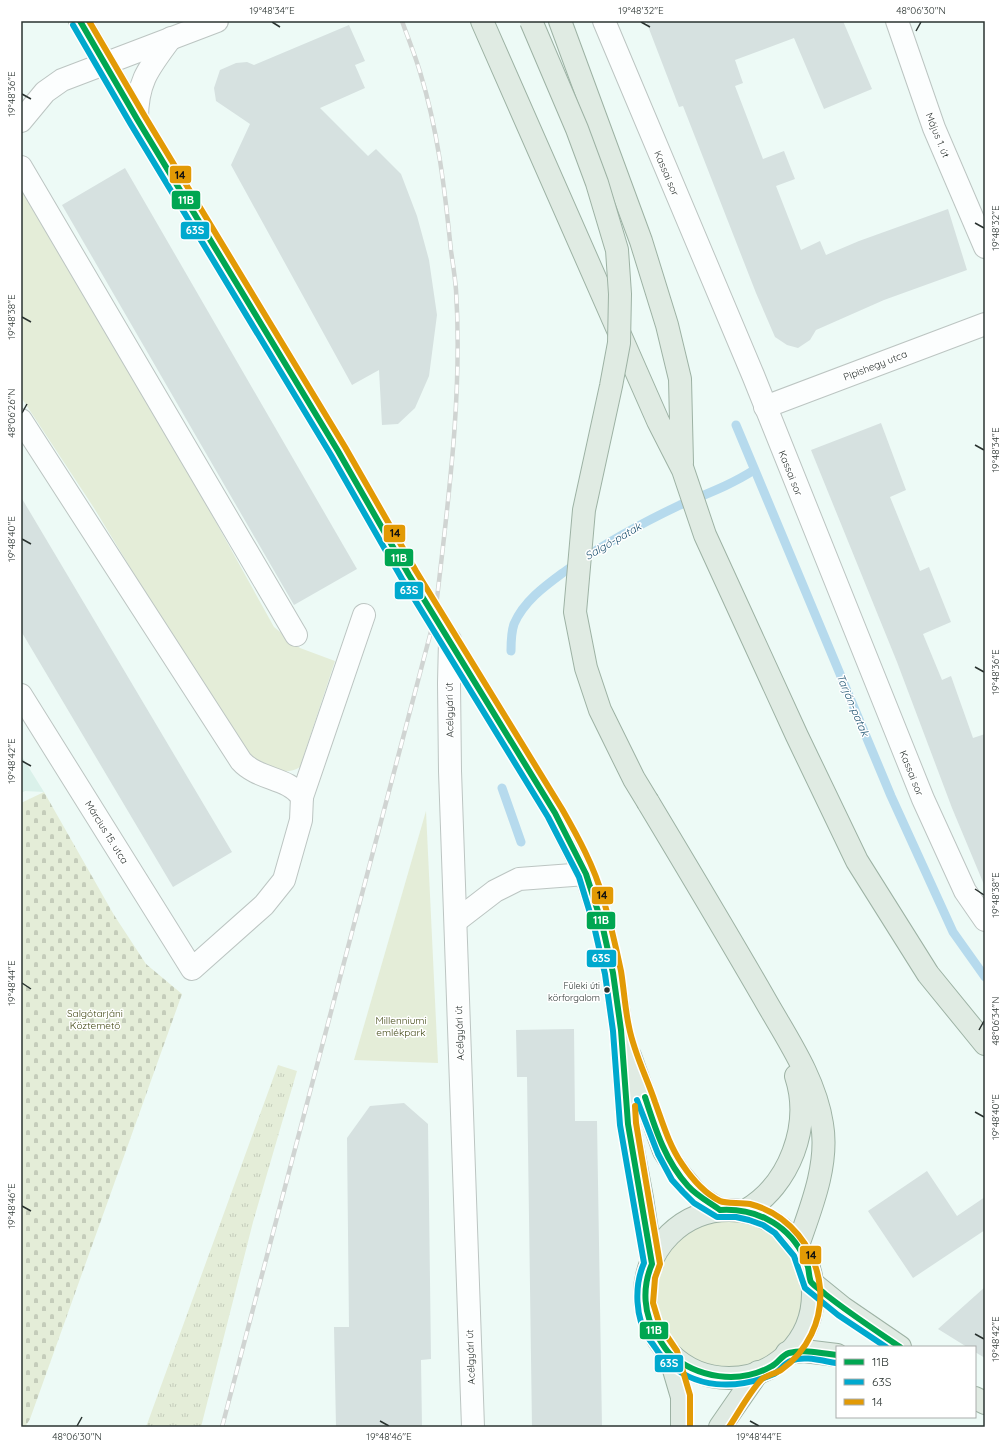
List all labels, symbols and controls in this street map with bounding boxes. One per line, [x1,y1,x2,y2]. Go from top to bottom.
text: 19°48'34"E [249,4,295,17]
text: 19°48'32"E [618,4,664,17]
text: 48°06'30"N [896,4,946,17]
text: 19°48'36"E [5,71,18,117]
street label: Május 1. út [923,111,953,160]
street label: Kassai sor [651,149,682,198]
line badge: 14 [169,165,192,184]
text: 14 [175,168,186,182]
line badge: 11B [171,190,201,210]
text: 11B [178,193,194,207]
text: 19°48'32"E [989,205,1002,251]
line badge: 63S [180,221,210,240]
text: 63S [186,223,205,237]
text: 19°48'38"E [5,294,18,340]
street label: Pipishegy utca [841,347,909,384]
text: 48°06'26"N [5,388,18,438]
text: 19°48'34"E [989,427,1002,473]
street label: Kassai sor [776,449,806,498]
text: 19°48'40"E [5,516,18,562]
water label: Salgó-patak [582,519,645,563]
line badge: 14 [383,524,406,543]
text: 14 [390,526,401,540]
line badge: 11B [384,548,414,567]
text: 11B [391,551,407,565]
line badge: 63S [394,581,424,600]
text: 63S [400,583,419,597]
text: 19°48'36"E [989,649,1002,695]
water label: Tarján-patak [834,672,873,739]
street label: Acélgyári út [443,682,456,738]
text: 19°48'42"E [5,738,18,784]
street label: Kassai sor [897,749,927,798]
street label: Március 15. utca [82,798,131,866]
text: 19°48'38"E [989,872,1002,918]
line badge: 14 [591,886,614,905]
text: 14 [597,888,608,902]
line badge: 11B [586,911,616,930]
text: 11B [593,913,609,927]
line badge: 63S [586,949,617,968]
text: 63S [592,951,611,965]
text: 19°48'44"E [5,960,18,1006]
place label: Füleki úti körforgalom [548,980,600,1003]
marker: Füleki úti körforgalom [602,985,612,995]
text: 48°06'34"N [989,997,1002,1045]
street label: Acélgyári út [452,1005,467,1061]
park label: Salgótarjáni Köztemető [67,1007,123,1032]
park label: Millenniumi emlékpark [375,1014,427,1039]
text: 19°48'40"E [989,1094,1002,1140]
text: 19°48'46"E [5,1183,18,1229]
line badge: 14 [799,1245,822,1265]
text: 14 [806,1248,817,1262]
text: 19°48'42"E [989,1316,1002,1362]
line badge: 11B [639,1321,669,1340]
text: 11B [646,1323,662,1337]
street label: Acélgyári út [463,1329,478,1385]
legend [836,1346,976,1418]
line badge: 63S [654,1354,684,1373]
text: 11B [872,1354,889,1369]
text: 63S [660,1356,679,1370]
text: 63S [872,1374,892,1389]
text: 14 [872,1394,883,1409]
text: 48°06'30"N [52,1430,102,1443]
text: 19°48'46"E [366,1430,412,1443]
text: 19°48'44"E [736,1430,782,1443]

